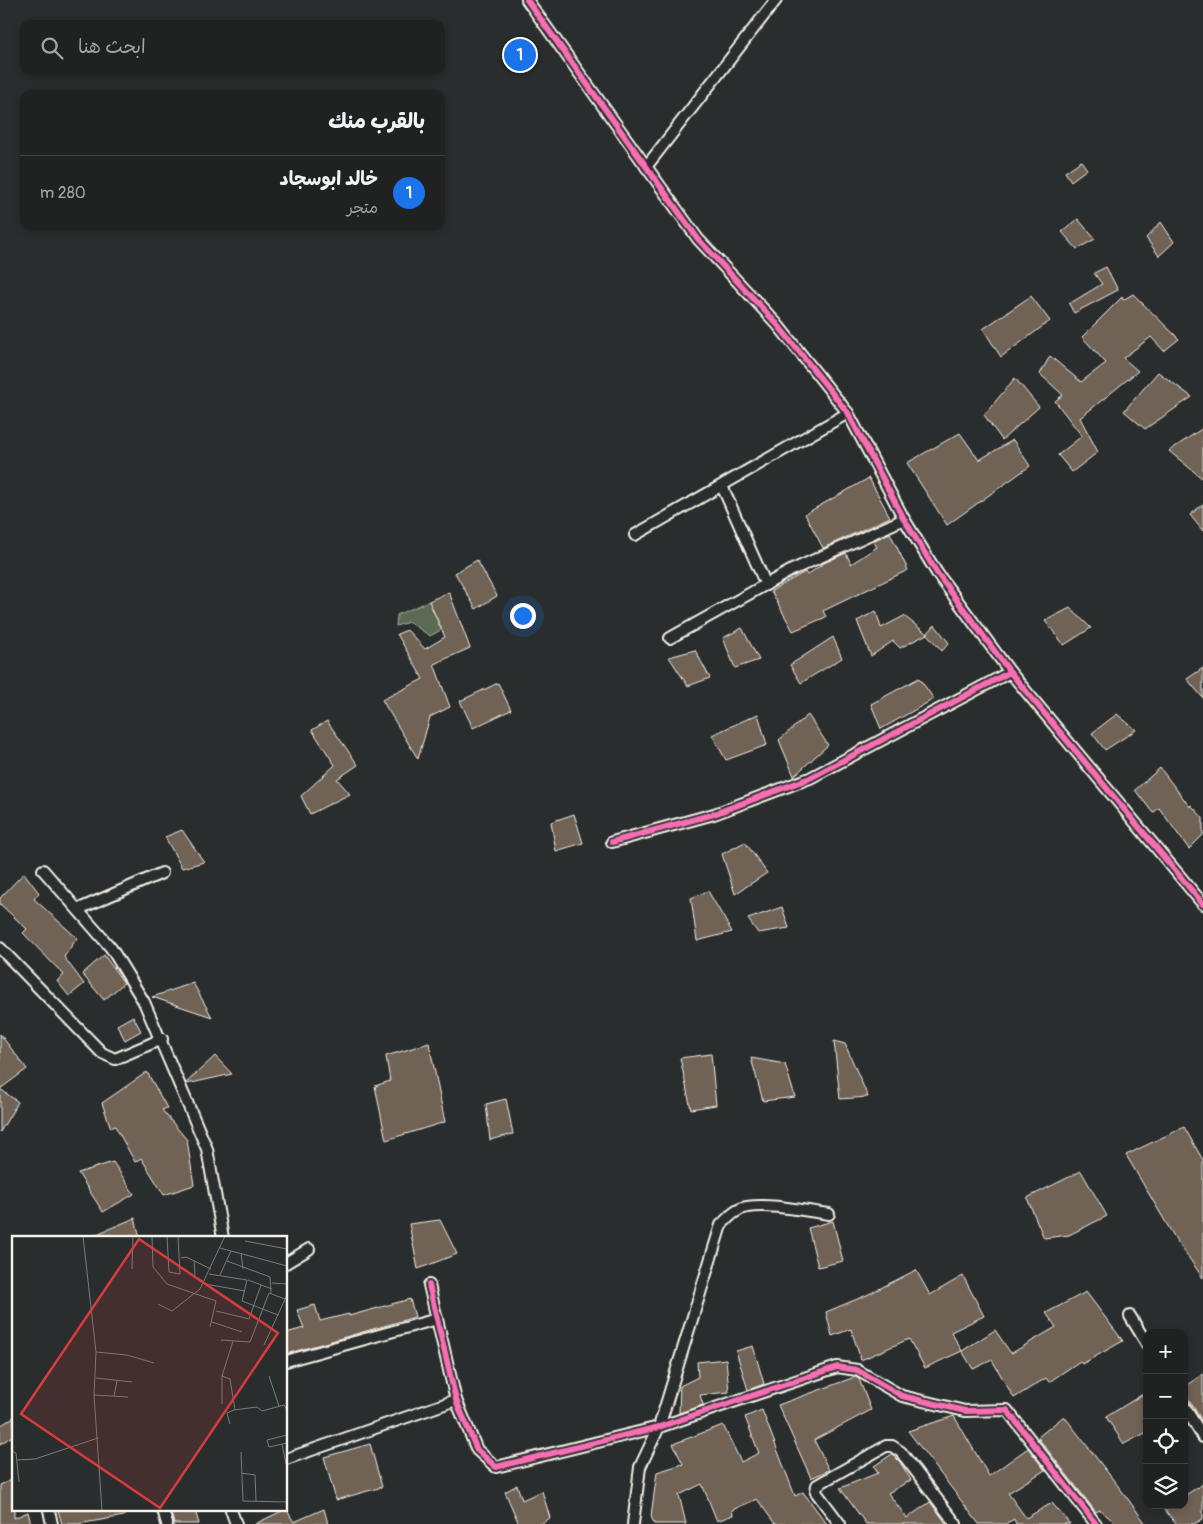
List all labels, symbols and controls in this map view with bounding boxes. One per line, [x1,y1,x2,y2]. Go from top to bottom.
search box [20,20,445,75]
icon: search [38,34,66,62]
text: ابحث هنا [78,35,146,59]
pin: 1 [504,36,536,74]
text: بالقرب منك [328,108,425,135]
text: خالد ابوسجاد [280,167,378,191]
text: 280 m [40,183,86,203]
text: 1 [406,183,412,203]
text: متجر [347,198,378,218]
your location [510,603,536,629]
inset map [12,1236,288,1512]
map controls [1143,1329,1188,1509]
button: + [1143,1329,1188,1374]
button: − [1143,1374,1188,1419]
button: locate [1143,1419,1188,1464]
button: layers [1143,1464,1188,1509]

